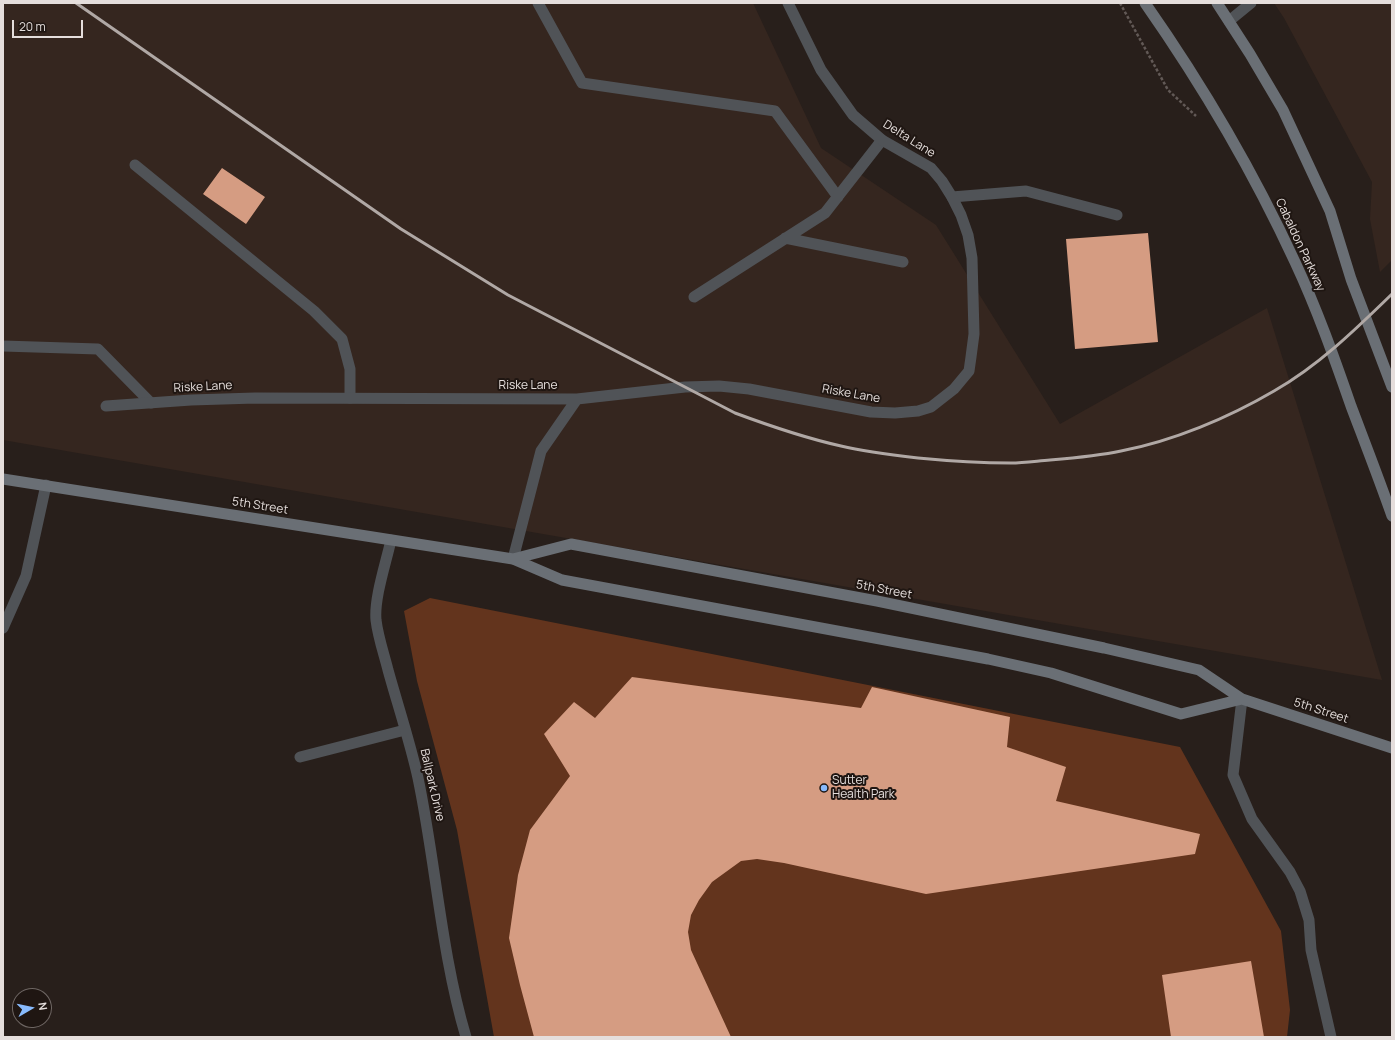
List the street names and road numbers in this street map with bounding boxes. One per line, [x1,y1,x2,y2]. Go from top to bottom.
street label: Delta Lane [880,117,938,161]
street label: Cabaldon Parkway [1272,196,1328,294]
street label: Riske Lane [173,378,233,396]
street label: Riske Lane [499,379,557,393]
street label: Riske Lane [821,382,881,406]
street label: 5th Street [231,494,289,518]
street label: 5th Street [855,578,913,602]
street label: 5th Street [1292,695,1350,727]
street label: Ballpark Drive [417,747,447,823]

